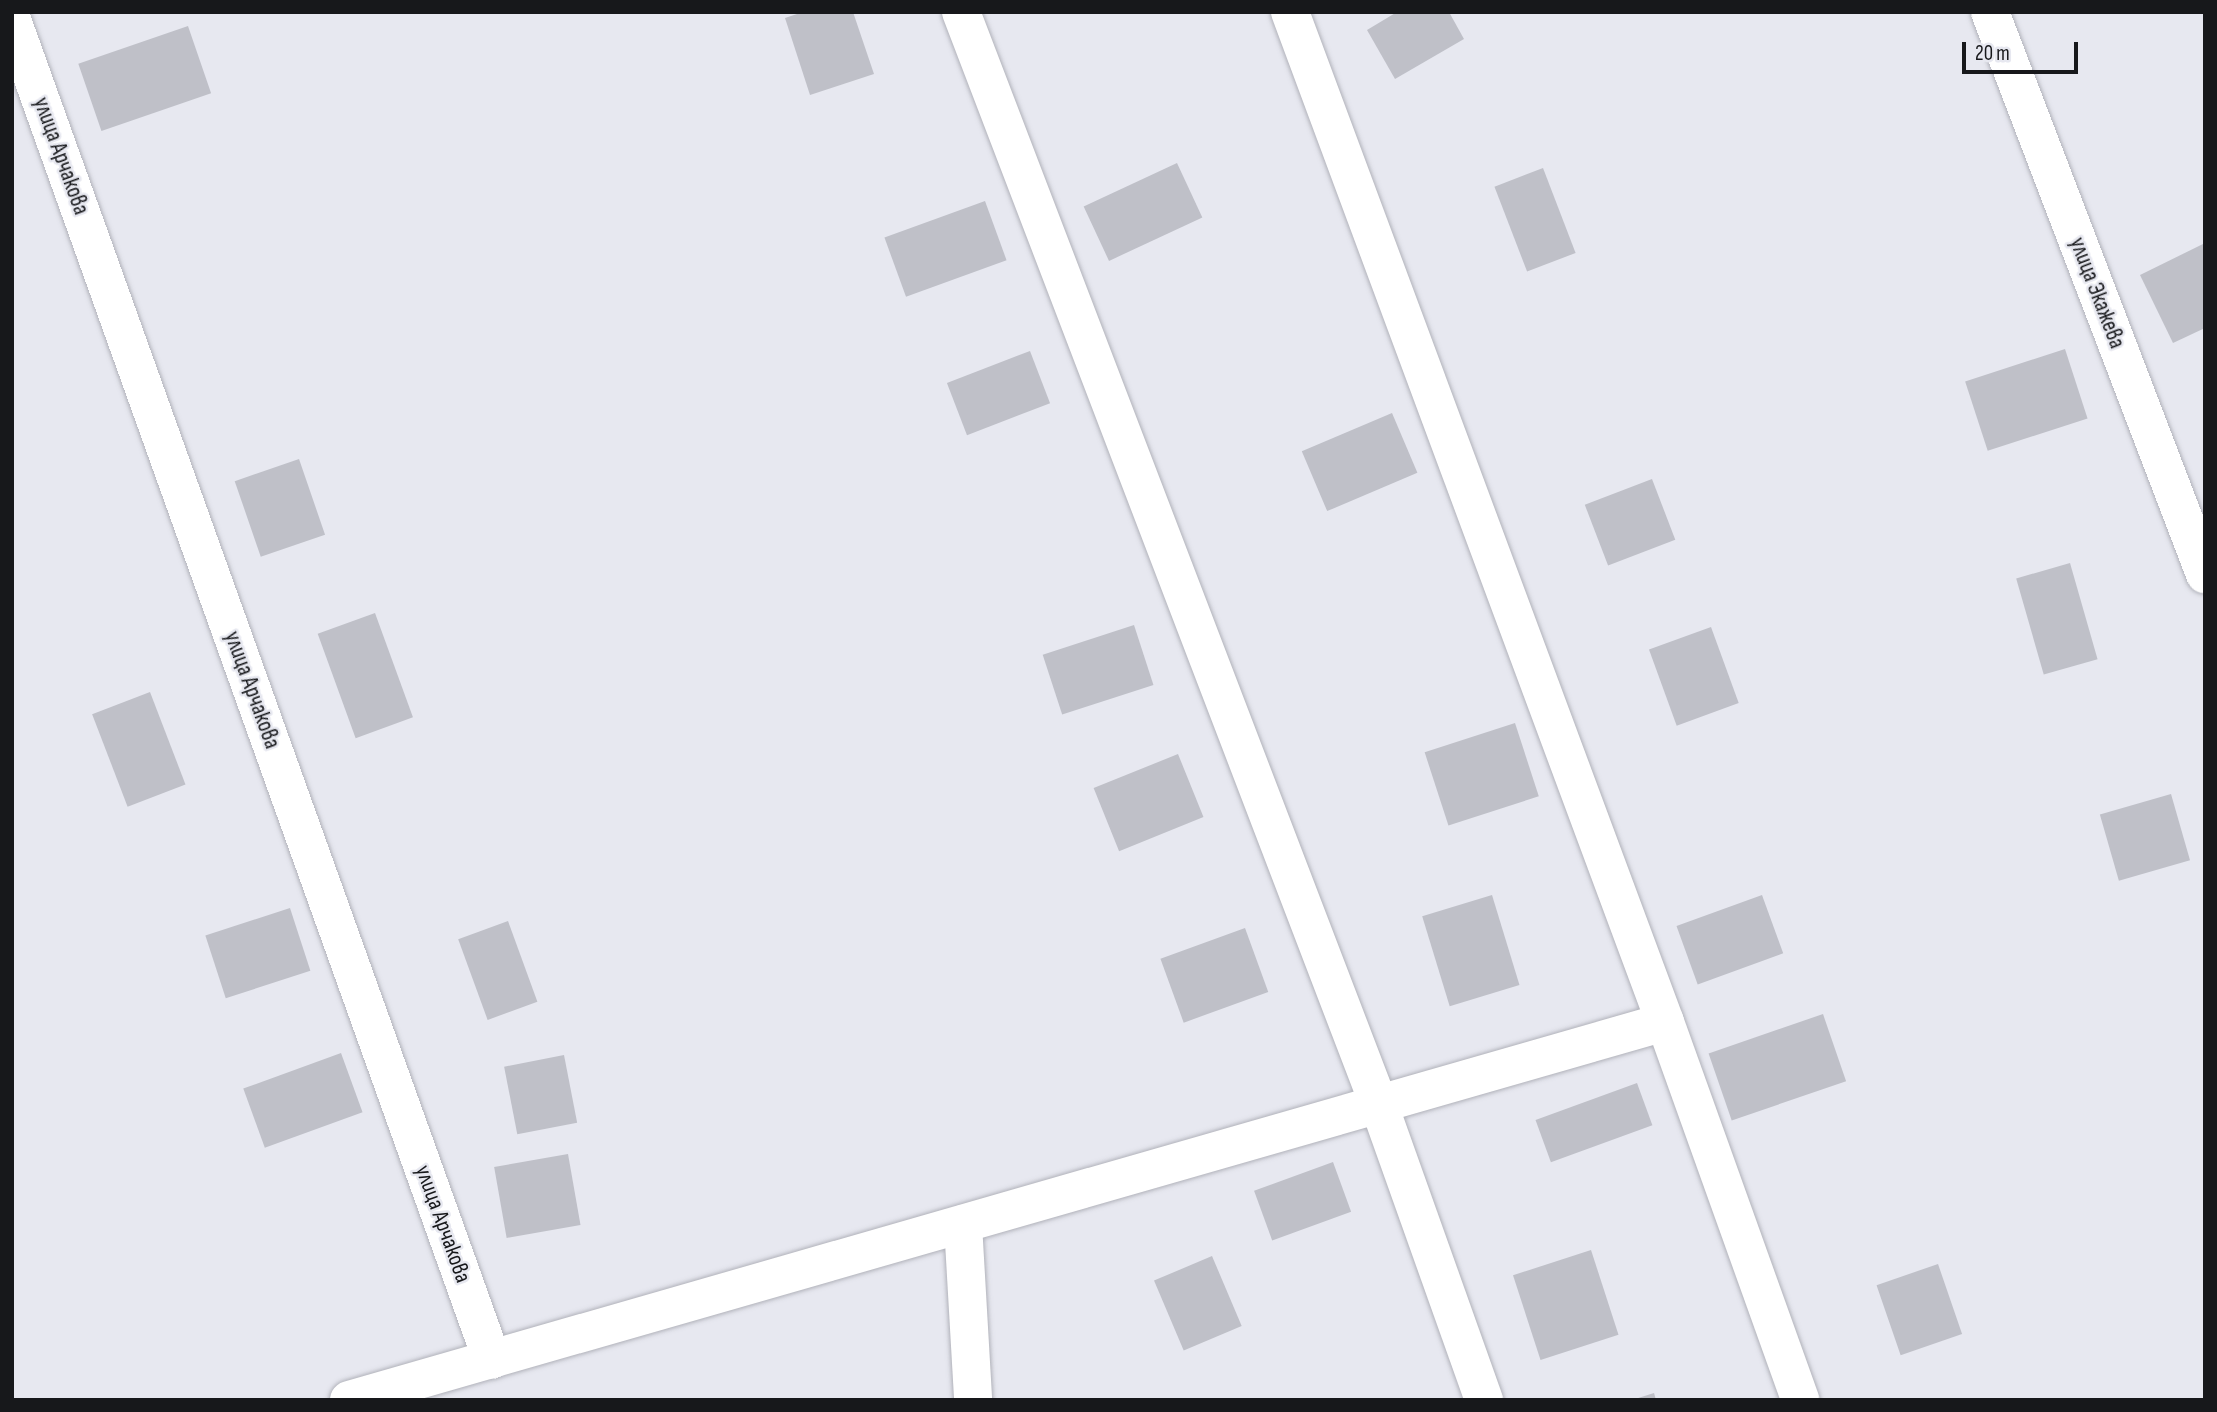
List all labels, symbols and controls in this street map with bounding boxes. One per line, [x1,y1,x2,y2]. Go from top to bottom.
scale bar [1965,28,2080,72]
text: 20 m [1975,41,2010,66]
street label: улица Арчакова [27,94,95,218]
street label: улица Экажева [2063,234,2131,352]
street label: улица Арчакова [218,628,286,752]
street label: улица Арчакова [409,1162,477,1286]

